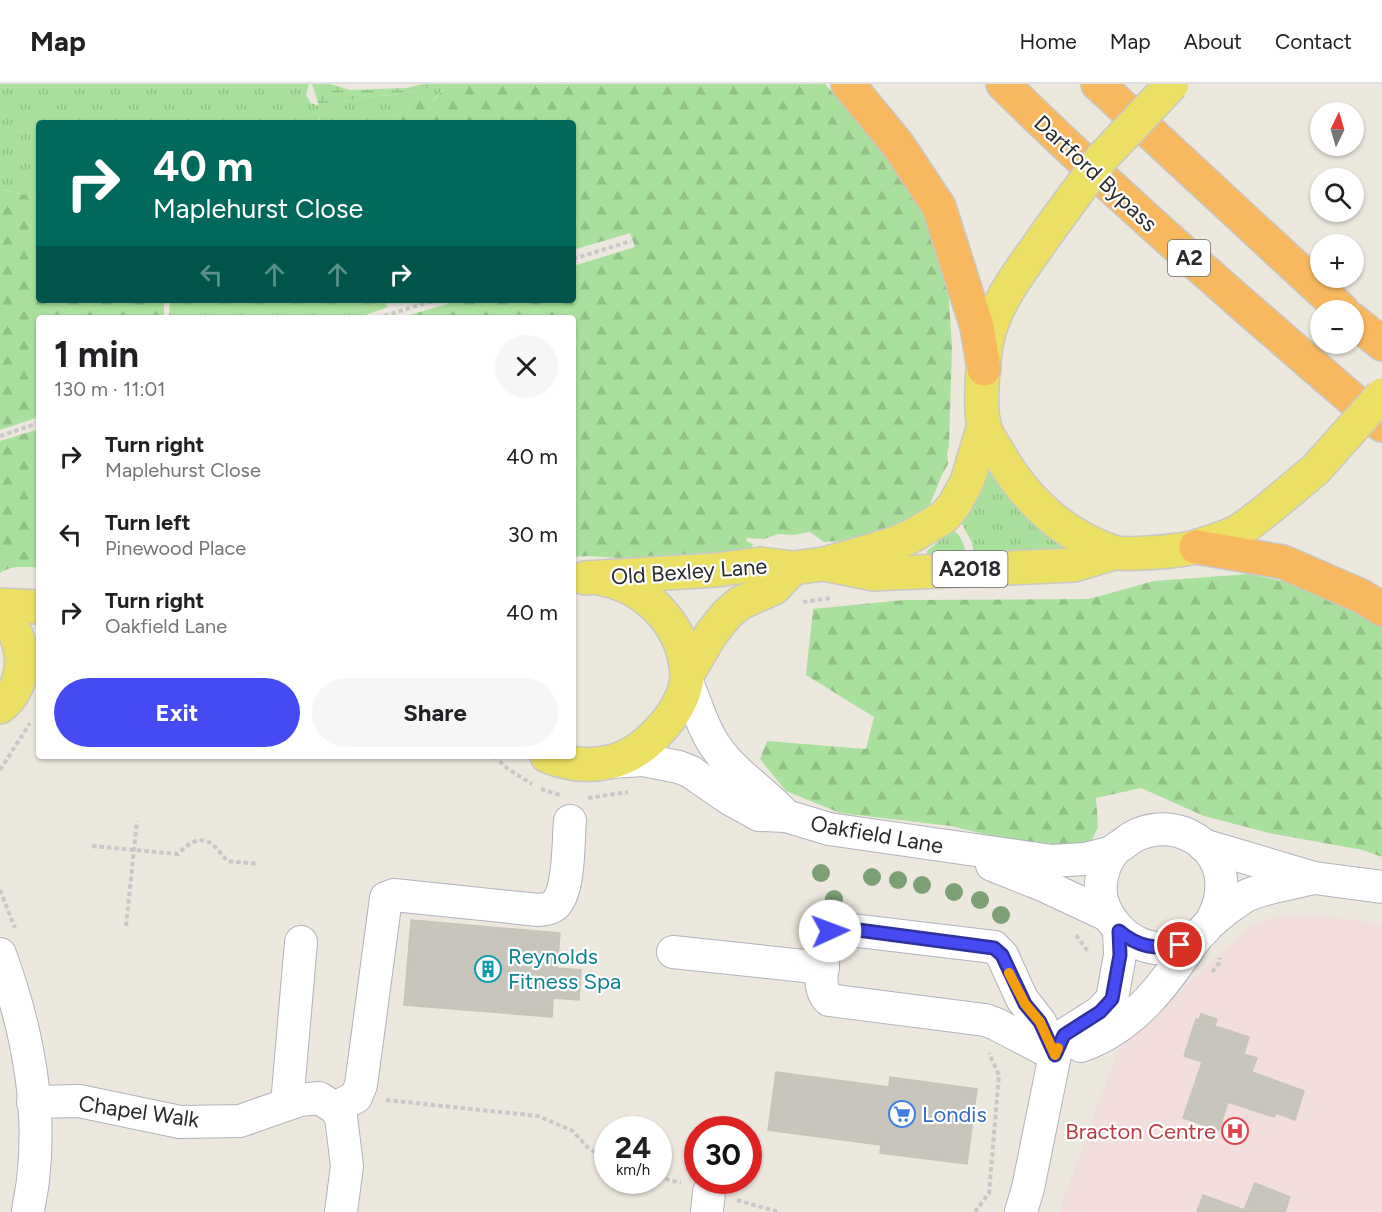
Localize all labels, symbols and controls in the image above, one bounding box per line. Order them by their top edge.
text: Map [30,24,86,58]
text: Home [1020,29,1077,54]
text: Map [1110,29,1151,54]
text: About [1184,29,1242,54]
text: Contact [1275,29,1352,54]
north arrow [1310,102,1364,156]
map controls [1310,102,1364,354]
street label: Dartford Bypass [1029,109,1163,237]
text: 40 m [153,141,253,192]
icon: right [54,144,132,222]
button: search [1310,168,1364,222]
text: Maplehurst Close [153,192,363,225]
button: + [1310,234,1364,288]
road number: A2 [1168,240,1210,276]
icon: left [195,258,228,291]
icon: ahead [258,258,291,291]
icon: ahead [321,258,354,291]
icon: right [384,258,417,291]
button: − [1310,300,1364,354]
text: 1 min [54,333,139,376]
button: close [495,335,558,398]
text: 130 m · 11:01 [54,377,166,401]
text: Turn right [105,431,204,458]
icon: right [54,440,87,473]
text: 40 m [506,443,558,470]
text: Maplehurst Close [105,458,261,482]
text: Turn left [105,509,191,536]
icon: left [54,518,87,551]
text: 30 m [508,521,558,548]
text: Pinewood Place [105,536,246,560]
road number: A2018 [932,551,1008,587]
street label: Old Bexley Lane [610,553,768,590]
text: Turn right [105,587,204,614]
icon: right [54,596,87,629]
text: 40 m [506,599,558,626]
text: Oakfield Lane [105,614,227,638]
button: Exit [54,678,300,747]
button: Share [312,678,558,747]
street label: Oakfield Lane [808,810,945,859]
position arrow [798,899,862,963]
pin [1154,919,1205,970]
icon: arrive [1163,928,1196,961]
place label: Reynolds Fitness Spa [508,943,621,995]
building icon: Reynolds Fitness Spa [473,954,503,984]
street label: Chapel Walk [77,1090,201,1133]
supermarket icon: Londis [887,1099,917,1129]
place label: Londis [922,1101,987,1128]
speed limit sign: 30 [684,1116,762,1194]
hospital icon: Bracton Centre [1220,1116,1250,1146]
place label: Bracton Centre [1065,1118,1216,1145]
text: 24 [615,1129,651,1166]
text: km/h [616,1161,650,1179]

